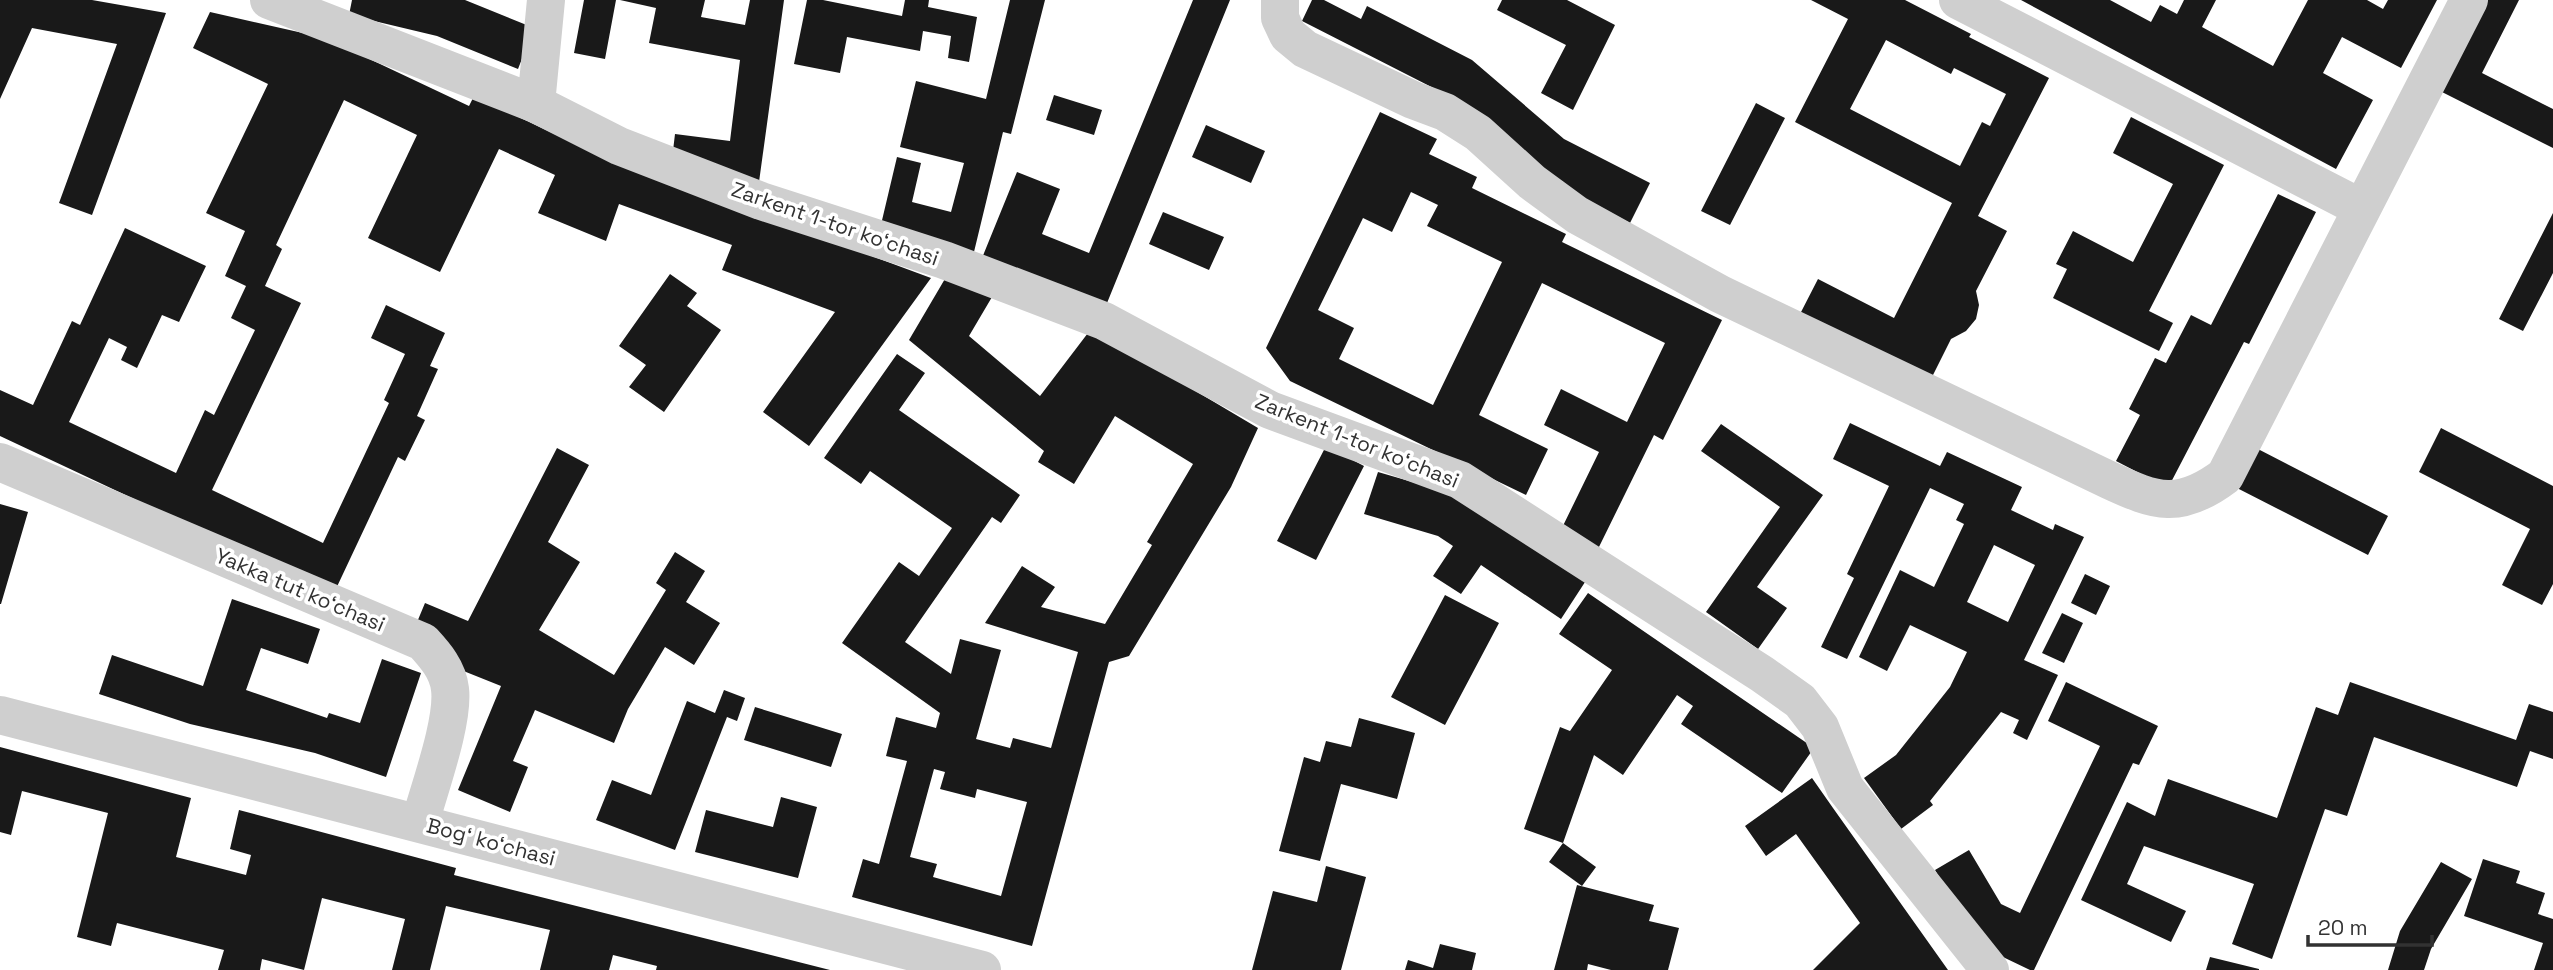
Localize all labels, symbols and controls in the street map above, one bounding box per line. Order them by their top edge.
street label: Zarkent 1-tor koʻchasi [728,175,942,272]
street label: Zarkent 1-tor koʻchasi [1251,387,1463,494]
street label: Yakka tut koʻchasi [211,542,389,637]
street label: Bogʻ koʻchasi [424,811,559,872]
scale bar [2308,904,2432,948]
text: 20 m [2318,914,2368,941]

